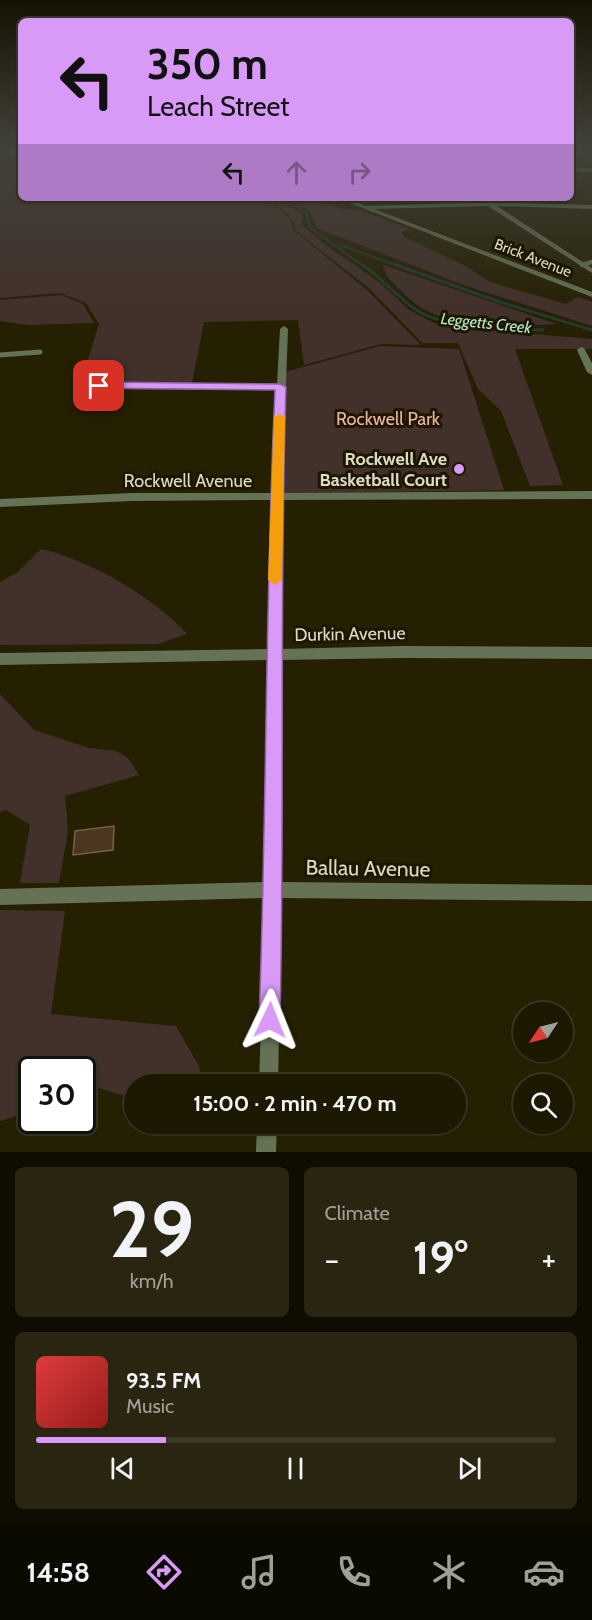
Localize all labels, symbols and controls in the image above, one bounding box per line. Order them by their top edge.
text: 350 m [147,38,268,90]
icon: left [48,42,126,120]
text: Leach Street [147,90,289,123]
icon: left [217,156,250,189]
icon: ahead [280,156,313,189]
icon: right [343,156,376,189]
street label: Brick Avenue [492,235,574,281]
water label: Leggetts Creek [440,309,533,337]
pin [73,360,124,411]
icon: arrive [82,369,115,402]
park label: Rockwell Park [336,408,441,430]
place label: Rockwell Ave Basketball Court [319,448,447,491]
marker: Rockwell Ave Basketball Court [452,462,466,476]
street label: Rockwell Avenue [124,470,252,492]
street label: Durkin Avenue [294,622,406,646]
street label: Ballau Avenue [305,854,431,882]
position arrow [238,988,302,1052]
north arrow [513,1002,573,1062]
map controls [513,1002,573,1134]
speed limit sign: 30 [18,1056,96,1134]
button: search [513,1074,573,1134]
text: 15:00 · 2 min · 470 m [193,1090,397,1117]
text: 29 [109,1182,194,1277]
text: Climate [325,1201,390,1225]
text: 19° [413,1231,468,1285]
text: − [325,1239,339,1279]
text: + [541,1239,556,1279]
text: km/h [130,1269,174,1293]
text: 93.5 FM [126,1367,201,1394]
text: Music [126,1394,174,1418]
icon: previous [106,1452,139,1485]
icon: pause [279,1452,312,1485]
icon: next [453,1452,486,1485]
icon: directions [143,1551,185,1593]
icon: music [238,1551,280,1593]
icon: phone [333,1551,375,1593]
icon: climate [428,1551,470,1593]
icon: car [523,1551,565,1593]
text: 14:58 [27,1556,90,1589]

